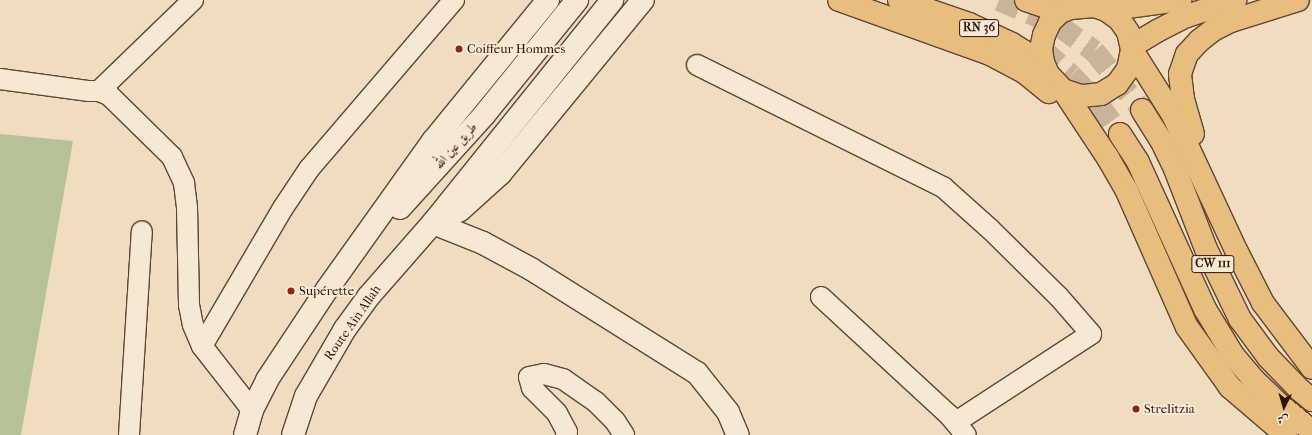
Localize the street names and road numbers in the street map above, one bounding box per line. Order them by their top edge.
road number: RN 36 [959,18,999,38]
street label: طريق عين الله [431,120,481,172]
road number: CW 111 [1191,254,1235,274]
street label: Route Aîn Allah [321,282,385,364]

